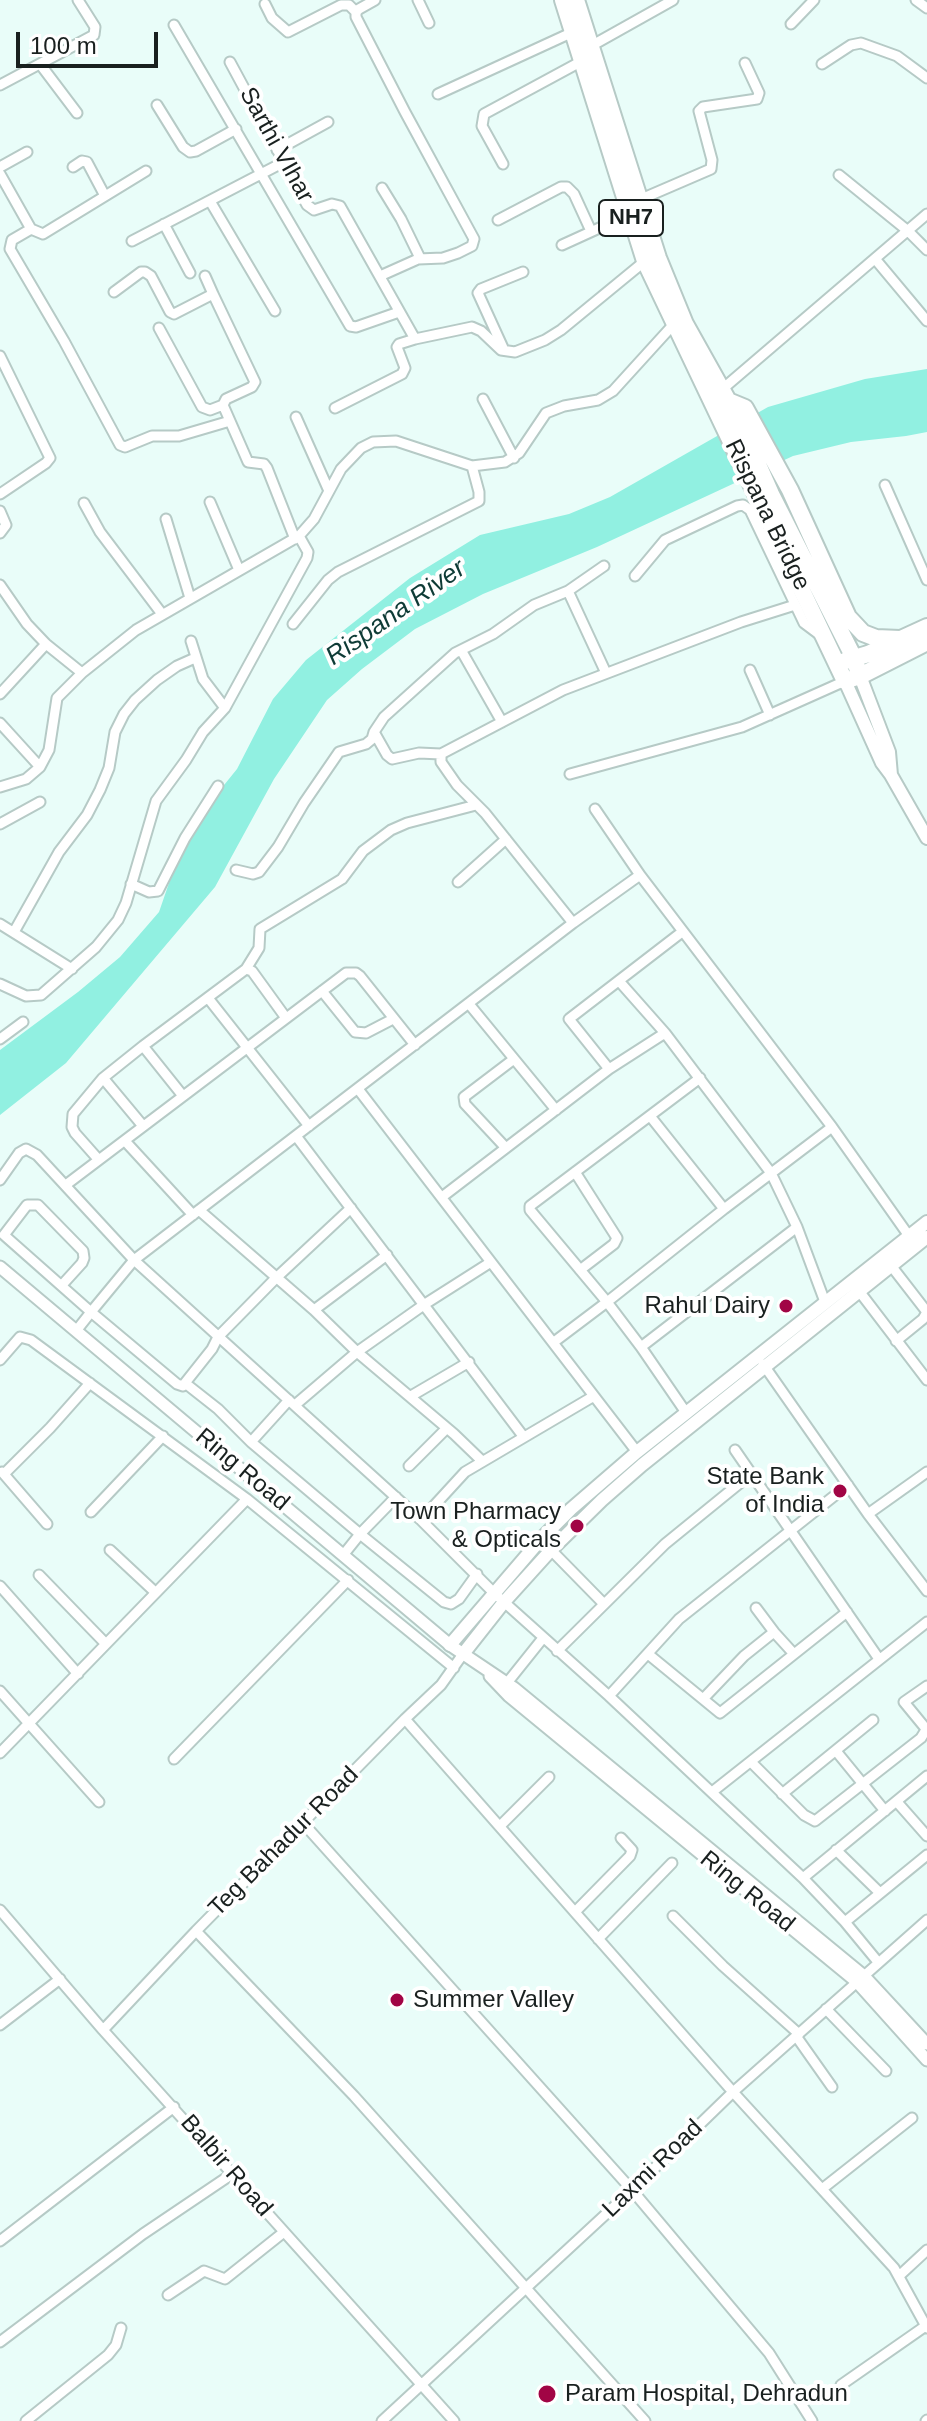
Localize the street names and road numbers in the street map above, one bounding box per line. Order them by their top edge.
street label: Sarthi VIhar [233,83,319,207]
road number: NH7 [599,200,663,236]
street label: Rispana Bridge [718,435,816,595]
street label: Ring Road [189,1423,295,1517]
street label: Teg Bahadur Road [203,1761,365,1923]
street label: Ring Road [694,1845,800,1939]
street label: Balbir Road [174,2109,278,2223]
street label: Laxmi Road [597,2114,709,2224]

